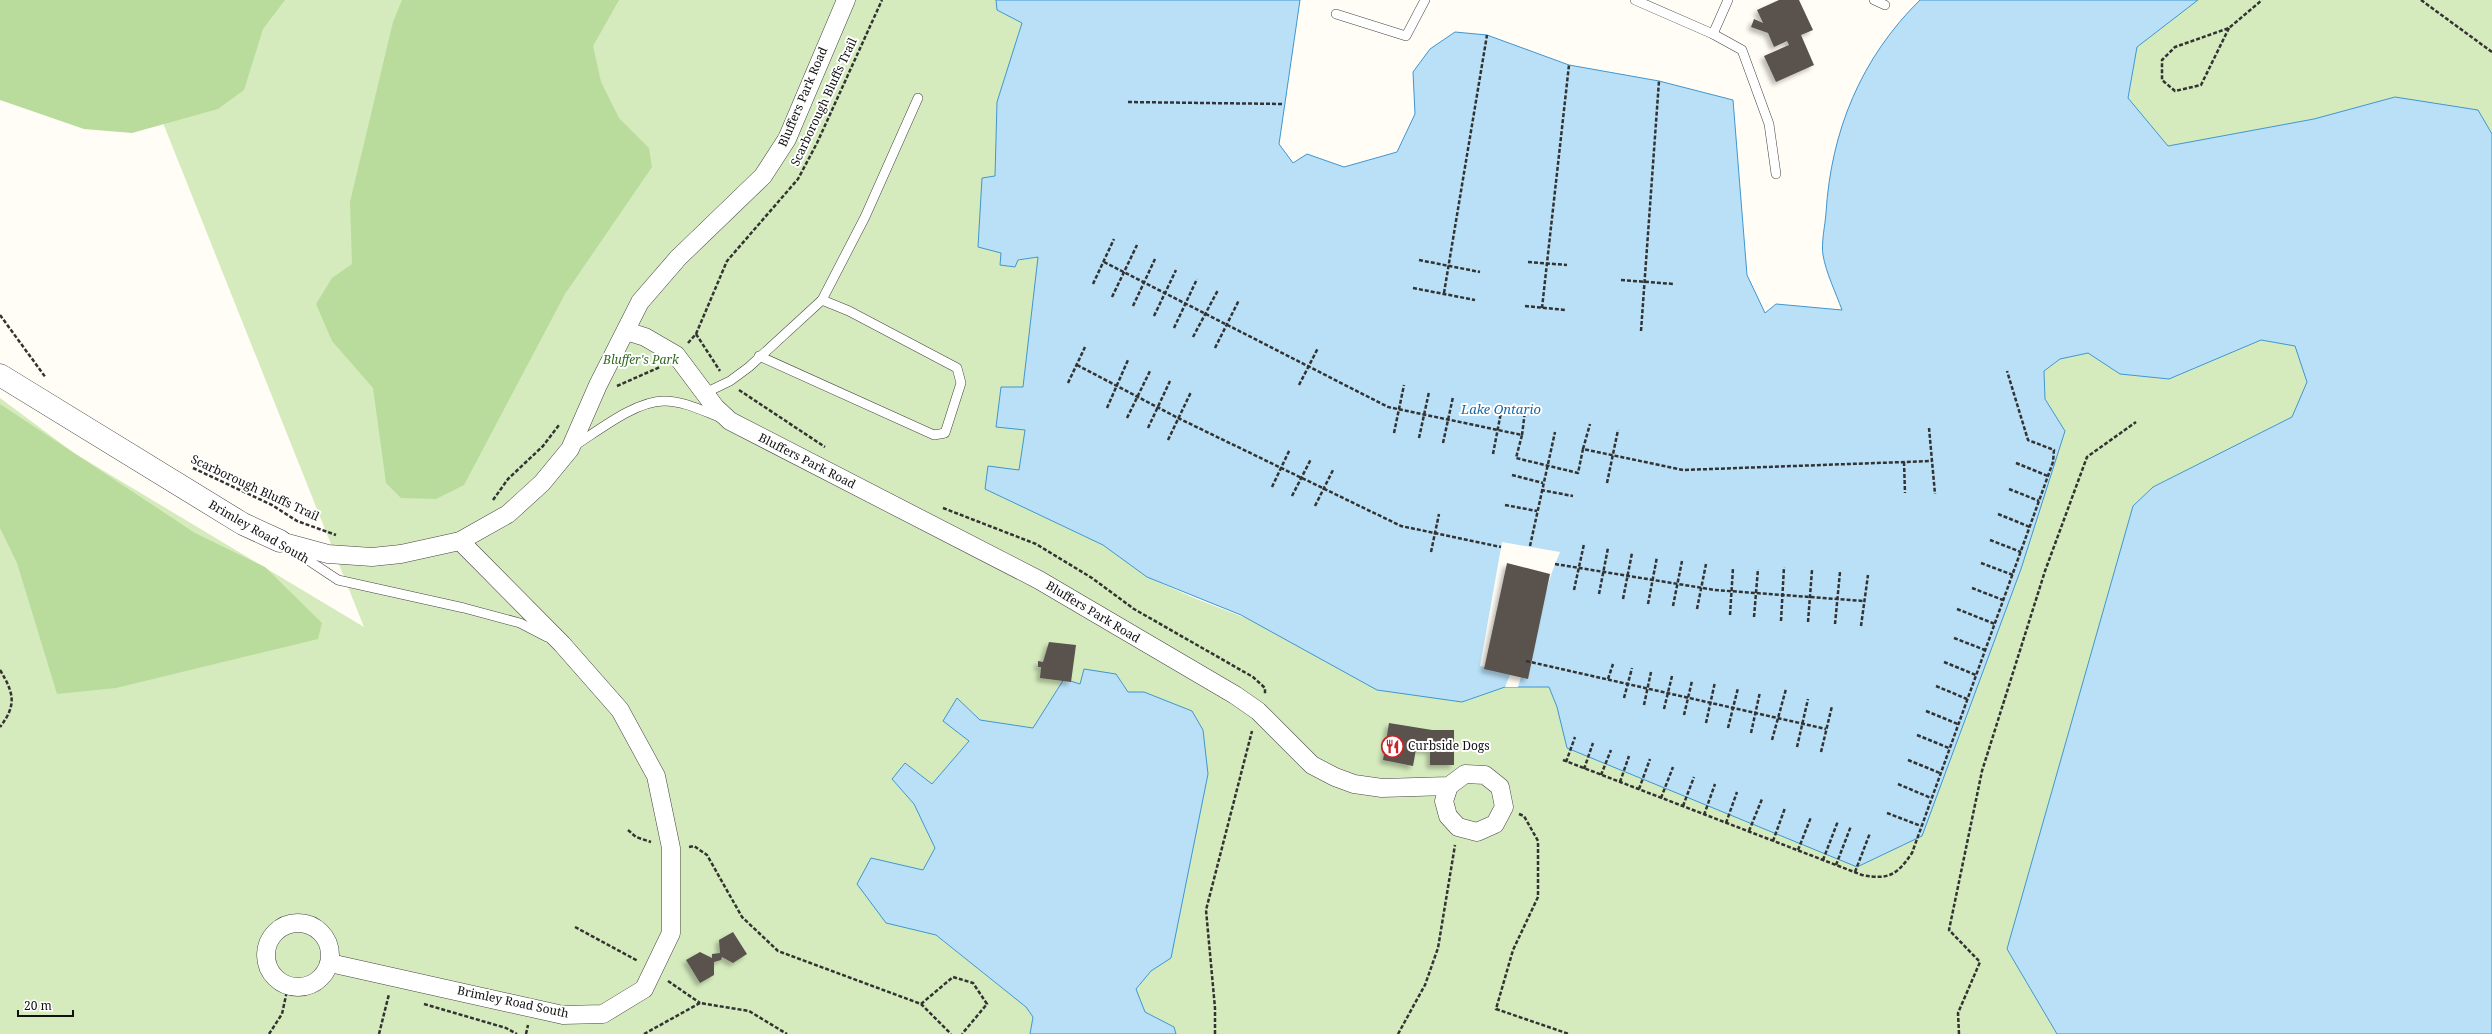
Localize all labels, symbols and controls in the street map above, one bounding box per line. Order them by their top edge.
street label: Scarborough Bluffs Trail [786,35,861,169]
street label: Bluffers Park Road [774,44,832,149]
park label: Bluffer's Park [602,351,680,368]
water label: Lake Ontario [1460,400,1541,418]
street label: Bluffers Park Road [756,429,859,493]
street label: Scarborough Bluffs Trail [188,450,322,525]
street label: Brimley Road South [206,496,313,568]
street label: Bluffers Park Road [1043,577,1144,647]
restaurant icon: Curbside Dogs [1379,733,1405,759]
place label: Curbside Dogs [1408,737,1490,754]
street label: Brimley Road South [456,981,571,1022]
scale bar [18,992,73,1018]
text: 20 m [24,997,52,1014]

